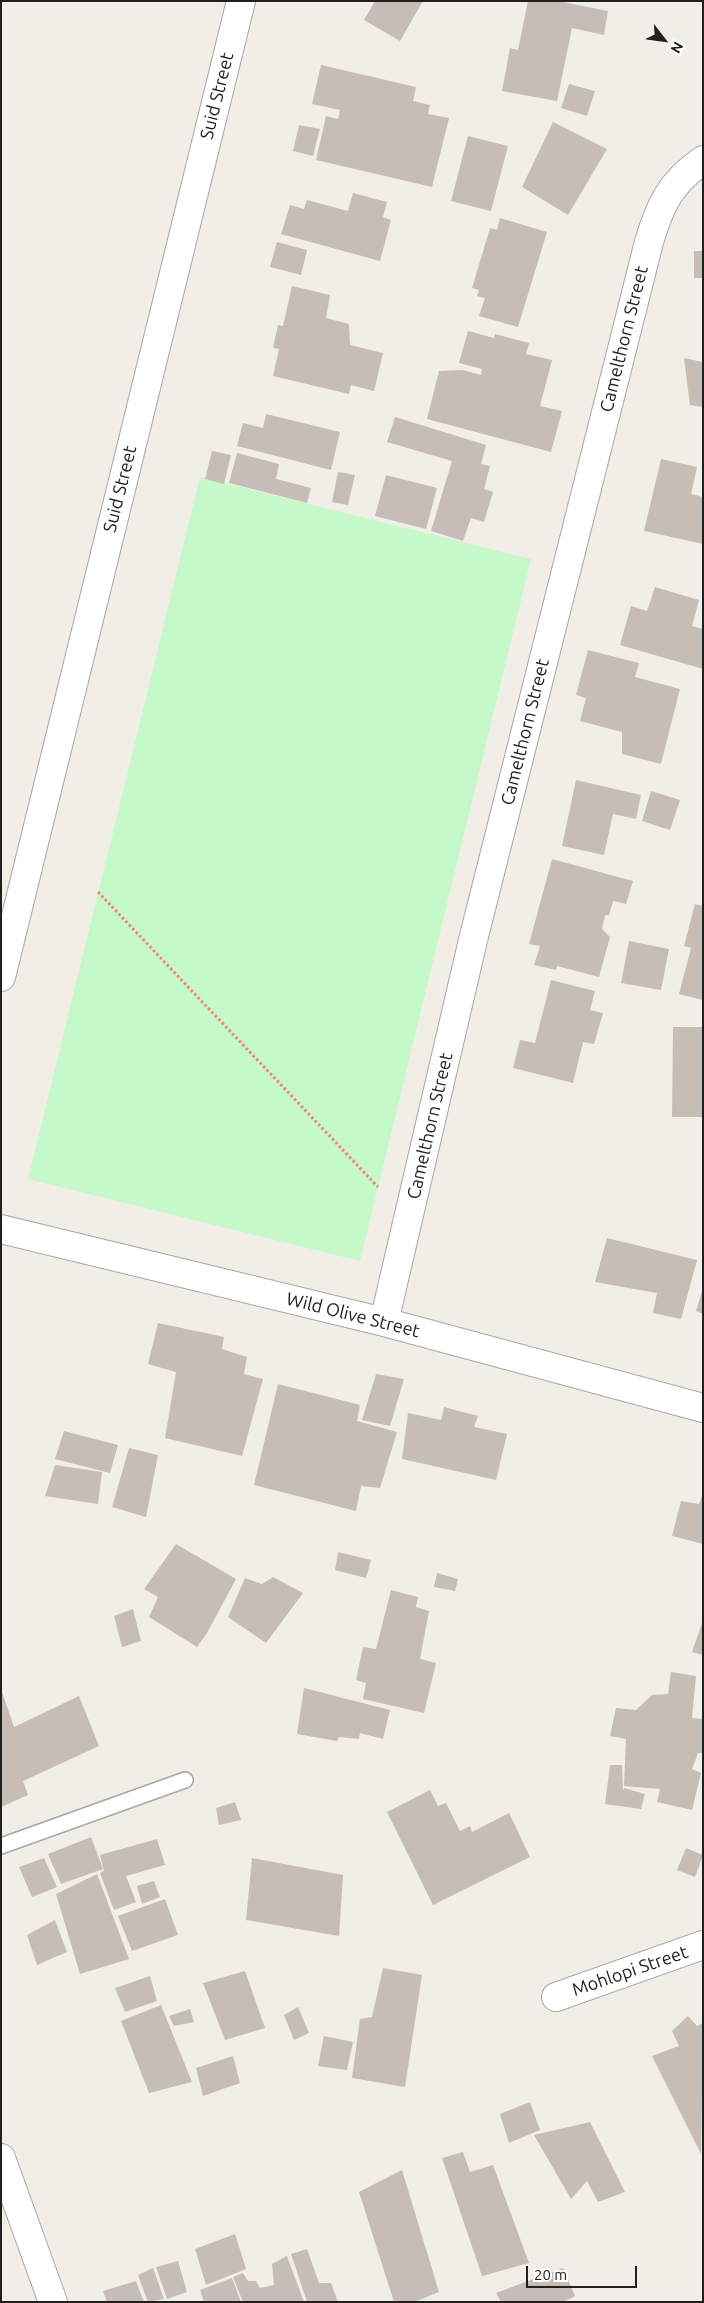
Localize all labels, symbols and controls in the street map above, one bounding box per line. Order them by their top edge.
north arrow [639,15,689,65]
text: N [667,39,687,56]
street label: Suid Street [196,50,238,142]
street label: Camelthorn Street [595,264,653,414]
street label: Suid Street [99,443,141,535]
street label: Camelthorn Street [496,657,554,807]
street label: Camelthorn Street [403,1051,457,1201]
street label: Wild Olive Street [284,1288,422,1342]
street label: Mohlopi Street [569,1941,691,2001]
scale bar [529,2256,640,2288]
text: 20 m [534,2266,567,2283]

